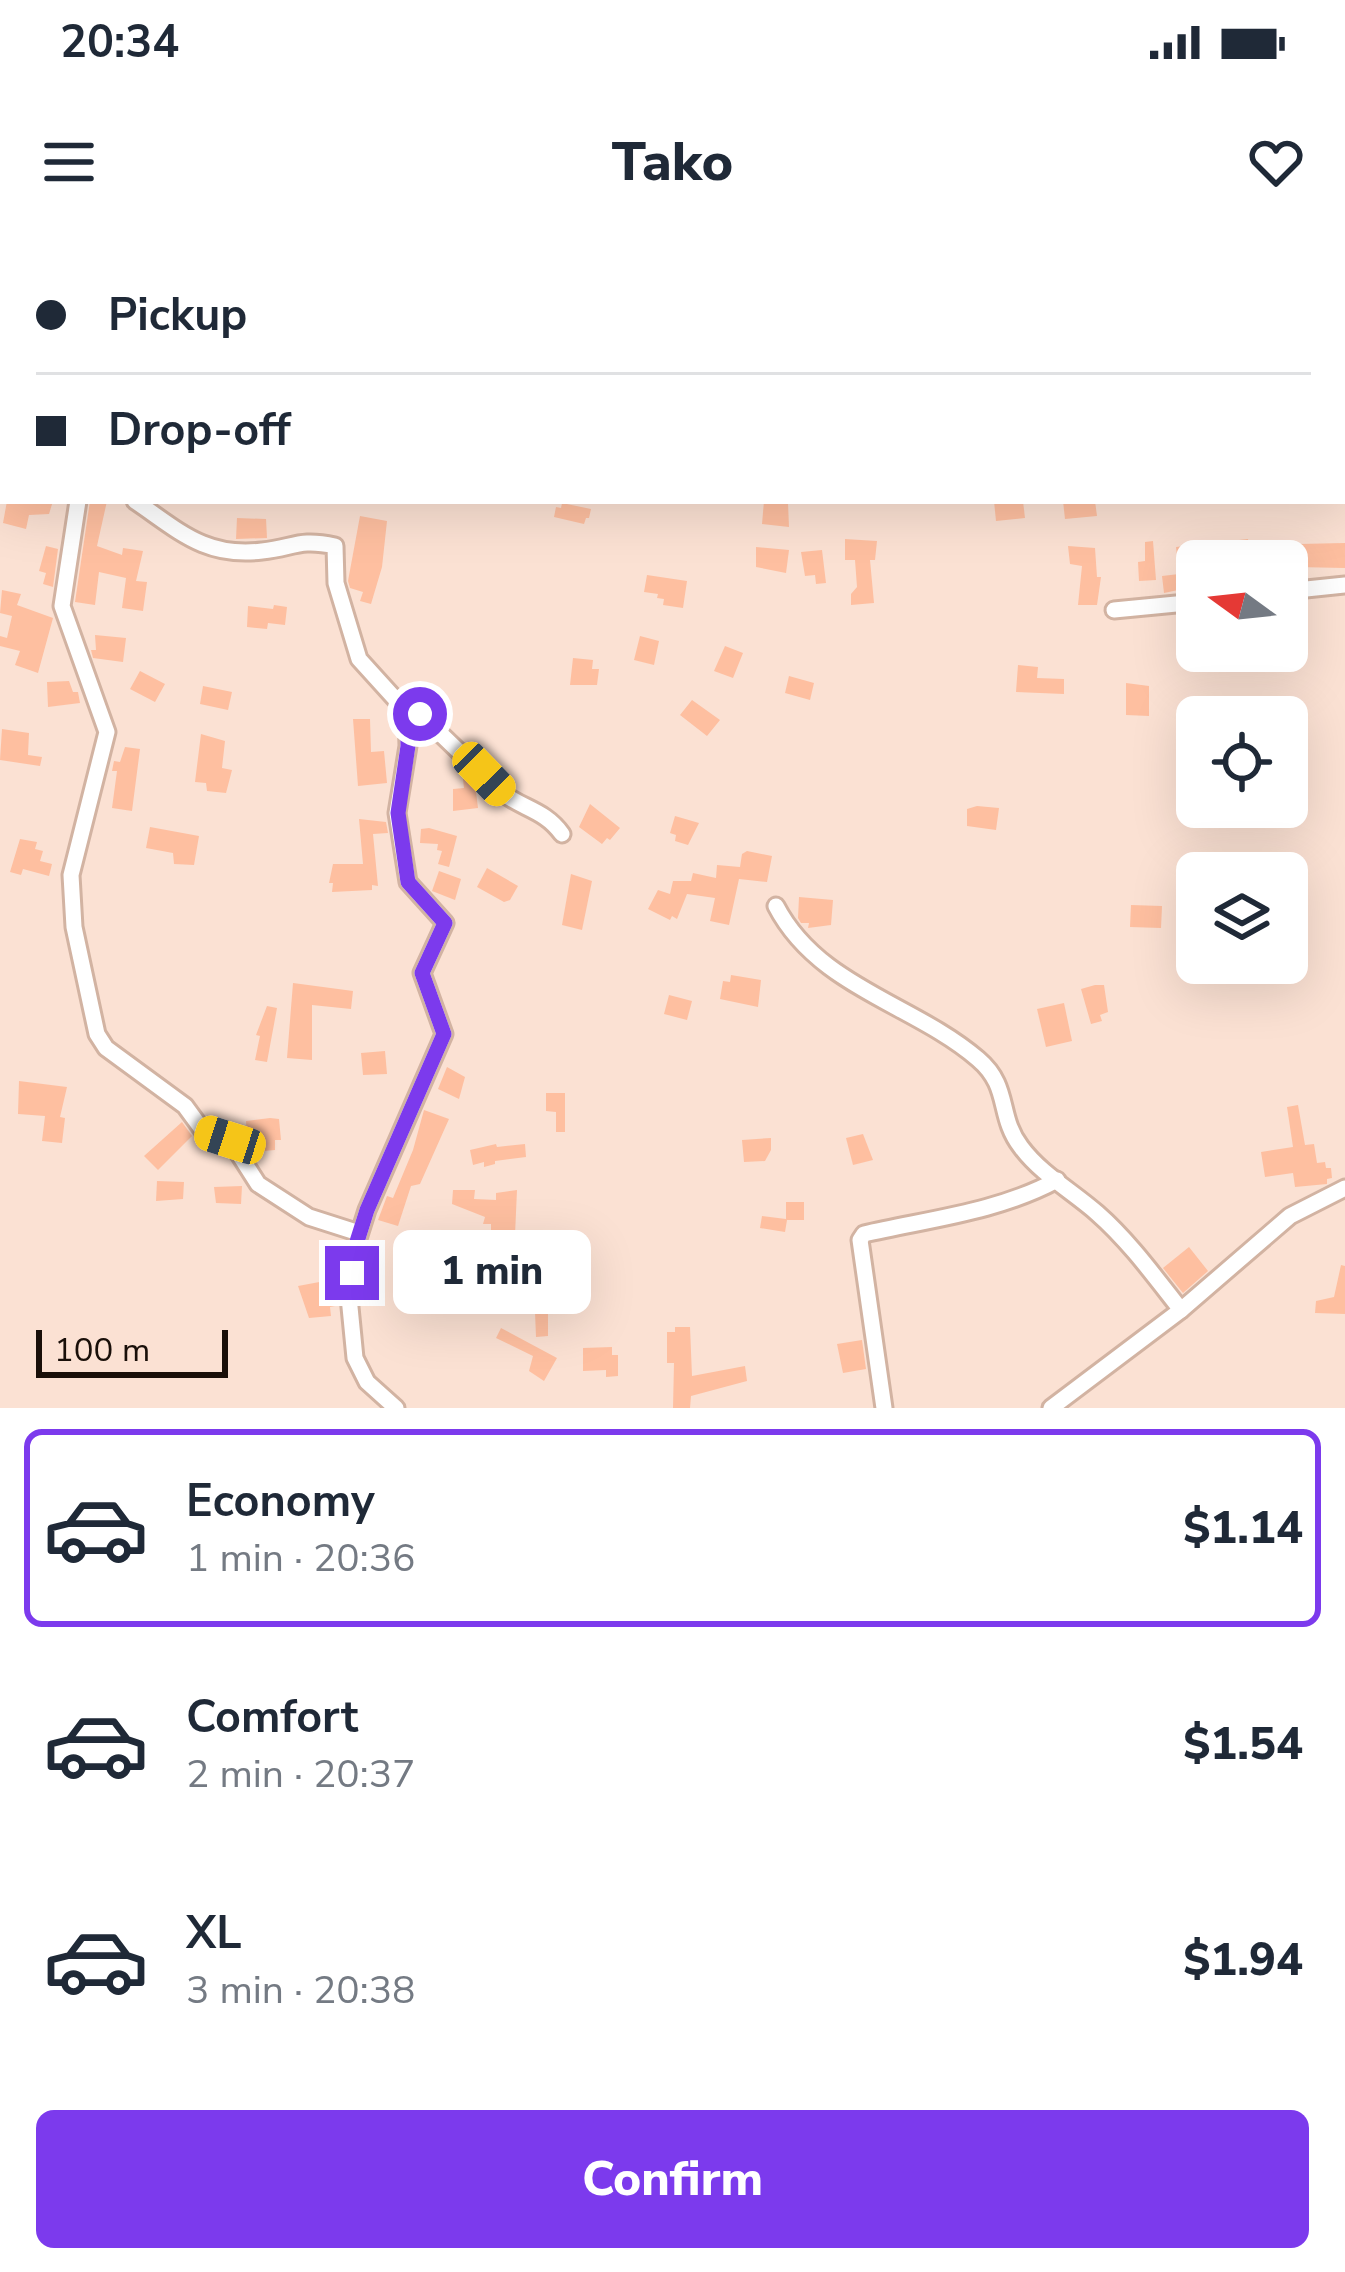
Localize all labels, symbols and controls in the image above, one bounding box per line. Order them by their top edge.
text: 20:34 [60,12,179,73]
text: Tako [612,125,733,199]
icon: menu [36,129,102,195]
icon: heart [1243,129,1309,195]
text: Pickup [108,285,247,346]
text: Drop-off [108,400,291,461]
north arrow [1176,540,1308,672]
map controls [1176,540,1308,984]
route start [393,687,447,741]
button: locate [1176,696,1308,828]
car [446,736,522,812]
button: layers [1176,852,1308,984]
car [190,1112,270,1168]
callout: 1 min [394,1231,592,1315]
text: 1 min [441,1245,543,1298]
route end [325,1246,379,1300]
scale bar [36,1324,228,1377]
text: 100 m [54,1328,150,1373]
text: Economy [186,1471,375,1532]
icon: car [42,1474,150,1582]
text: $1.14 [1183,1498,1303,1559]
text: 1 min · 20:36 [186,1532,415,1585]
text: Comfort [186,1687,358,1748]
icon: car [42,1690,150,1798]
text: $1.54 [1183,1714,1303,1775]
text: 2 min · 20:37 [186,1748,415,1801]
text: XL [186,1903,242,1964]
icon: car [42,1906,150,2014]
text: $1.94 [1183,1930,1303,1991]
text: 3 min · 20:38 [186,1964,415,2017]
button: Confirm [36,2110,1309,2248]

